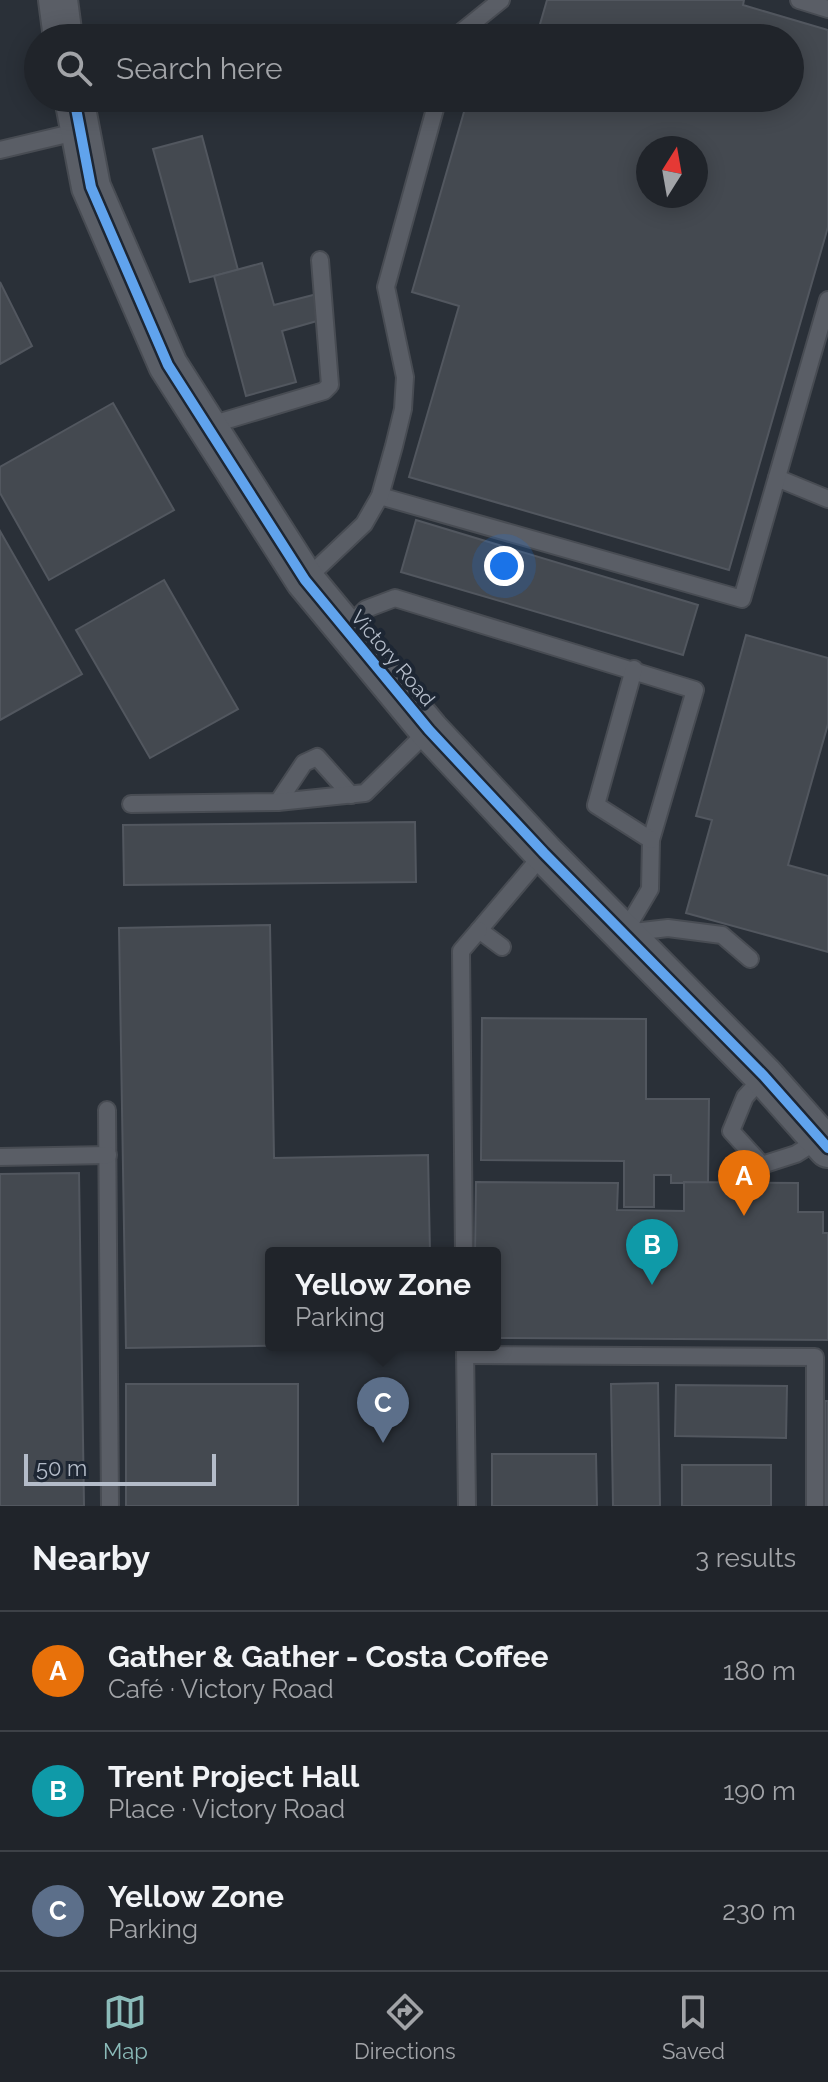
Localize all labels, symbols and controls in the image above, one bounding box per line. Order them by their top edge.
search box [24,24,804,112]
icon: search [52,46,96,90]
text: Search here [116,51,283,86]
north arrow [636,136,708,208]
your location [484,546,524,586]
street label: Victory Road [346,605,440,711]
pin: A [718,1150,770,1216]
pin: B [626,1219,678,1285]
popup [265,1247,501,1351]
text: Yellow Zone [295,1267,471,1302]
text: Parking [295,1302,385,1332]
pin: C [357,1377,409,1443]
scale bar [24,1450,216,1486]
text: 50 m [36,1455,87,1481]
text: Nearby [32,1538,150,1578]
text: 3 results [695,1543,796,1573]
text: Gather & Gather - Costa Coffee [108,1639,548,1674]
text: A [49,1656,67,1686]
text: 180 m [723,1656,796,1686]
text: Café · Victory Road [108,1674,334,1704]
text: Trent Project Hall [108,1759,359,1794]
text: B [49,1776,67,1806]
text: 190 m [723,1776,796,1806]
text: Place · Victory Road [108,1794,345,1824]
text: Yellow Zone [108,1879,284,1914]
text: C [49,1896,67,1926]
text: 230 m [722,1896,796,1926]
text: Parking [108,1914,198,1944]
tab: Map [103,1990,148,2064]
tab: Directions [354,1990,456,2064]
tab: Saved [662,1990,725,2064]

